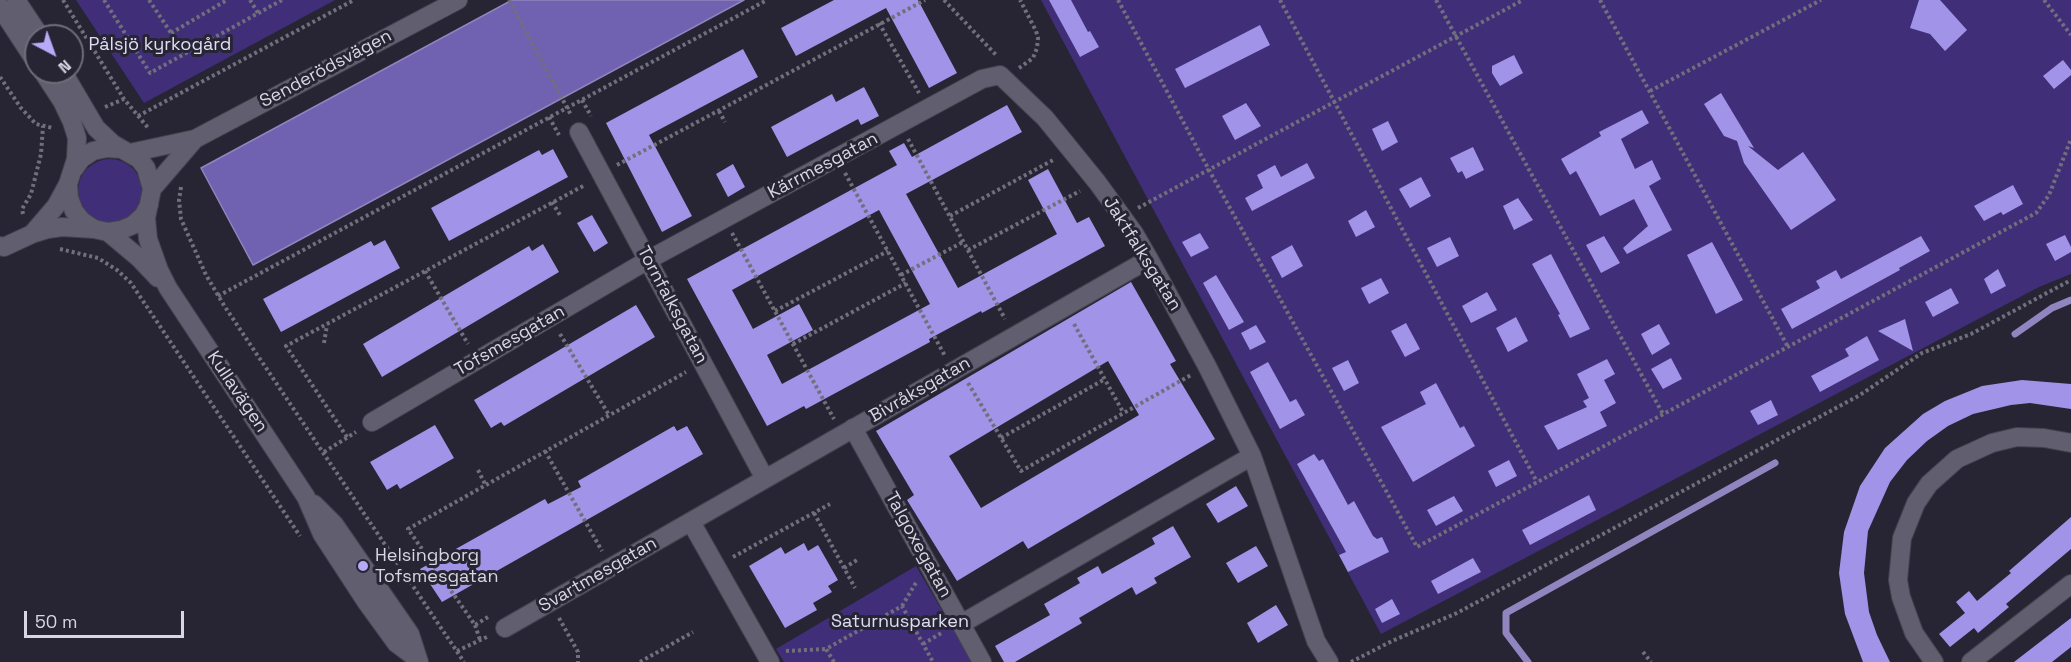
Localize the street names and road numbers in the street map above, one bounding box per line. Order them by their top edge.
street label: Senderödsvägen [256,25,396,113]
street label: Kärrmesgatan [764,128,882,204]
street label: Jaktfalksgatan [1098,193,1186,315]
street label: Tornfalksgatan [632,243,712,367]
street label: Tofsmesgatan [451,301,569,381]
street label: Kullavägen [202,347,272,437]
street label: Bivråksgatan [866,352,974,428]
street label: Talgoxegatan [880,488,956,602]
street label: Svartmesgatan [535,533,661,617]

